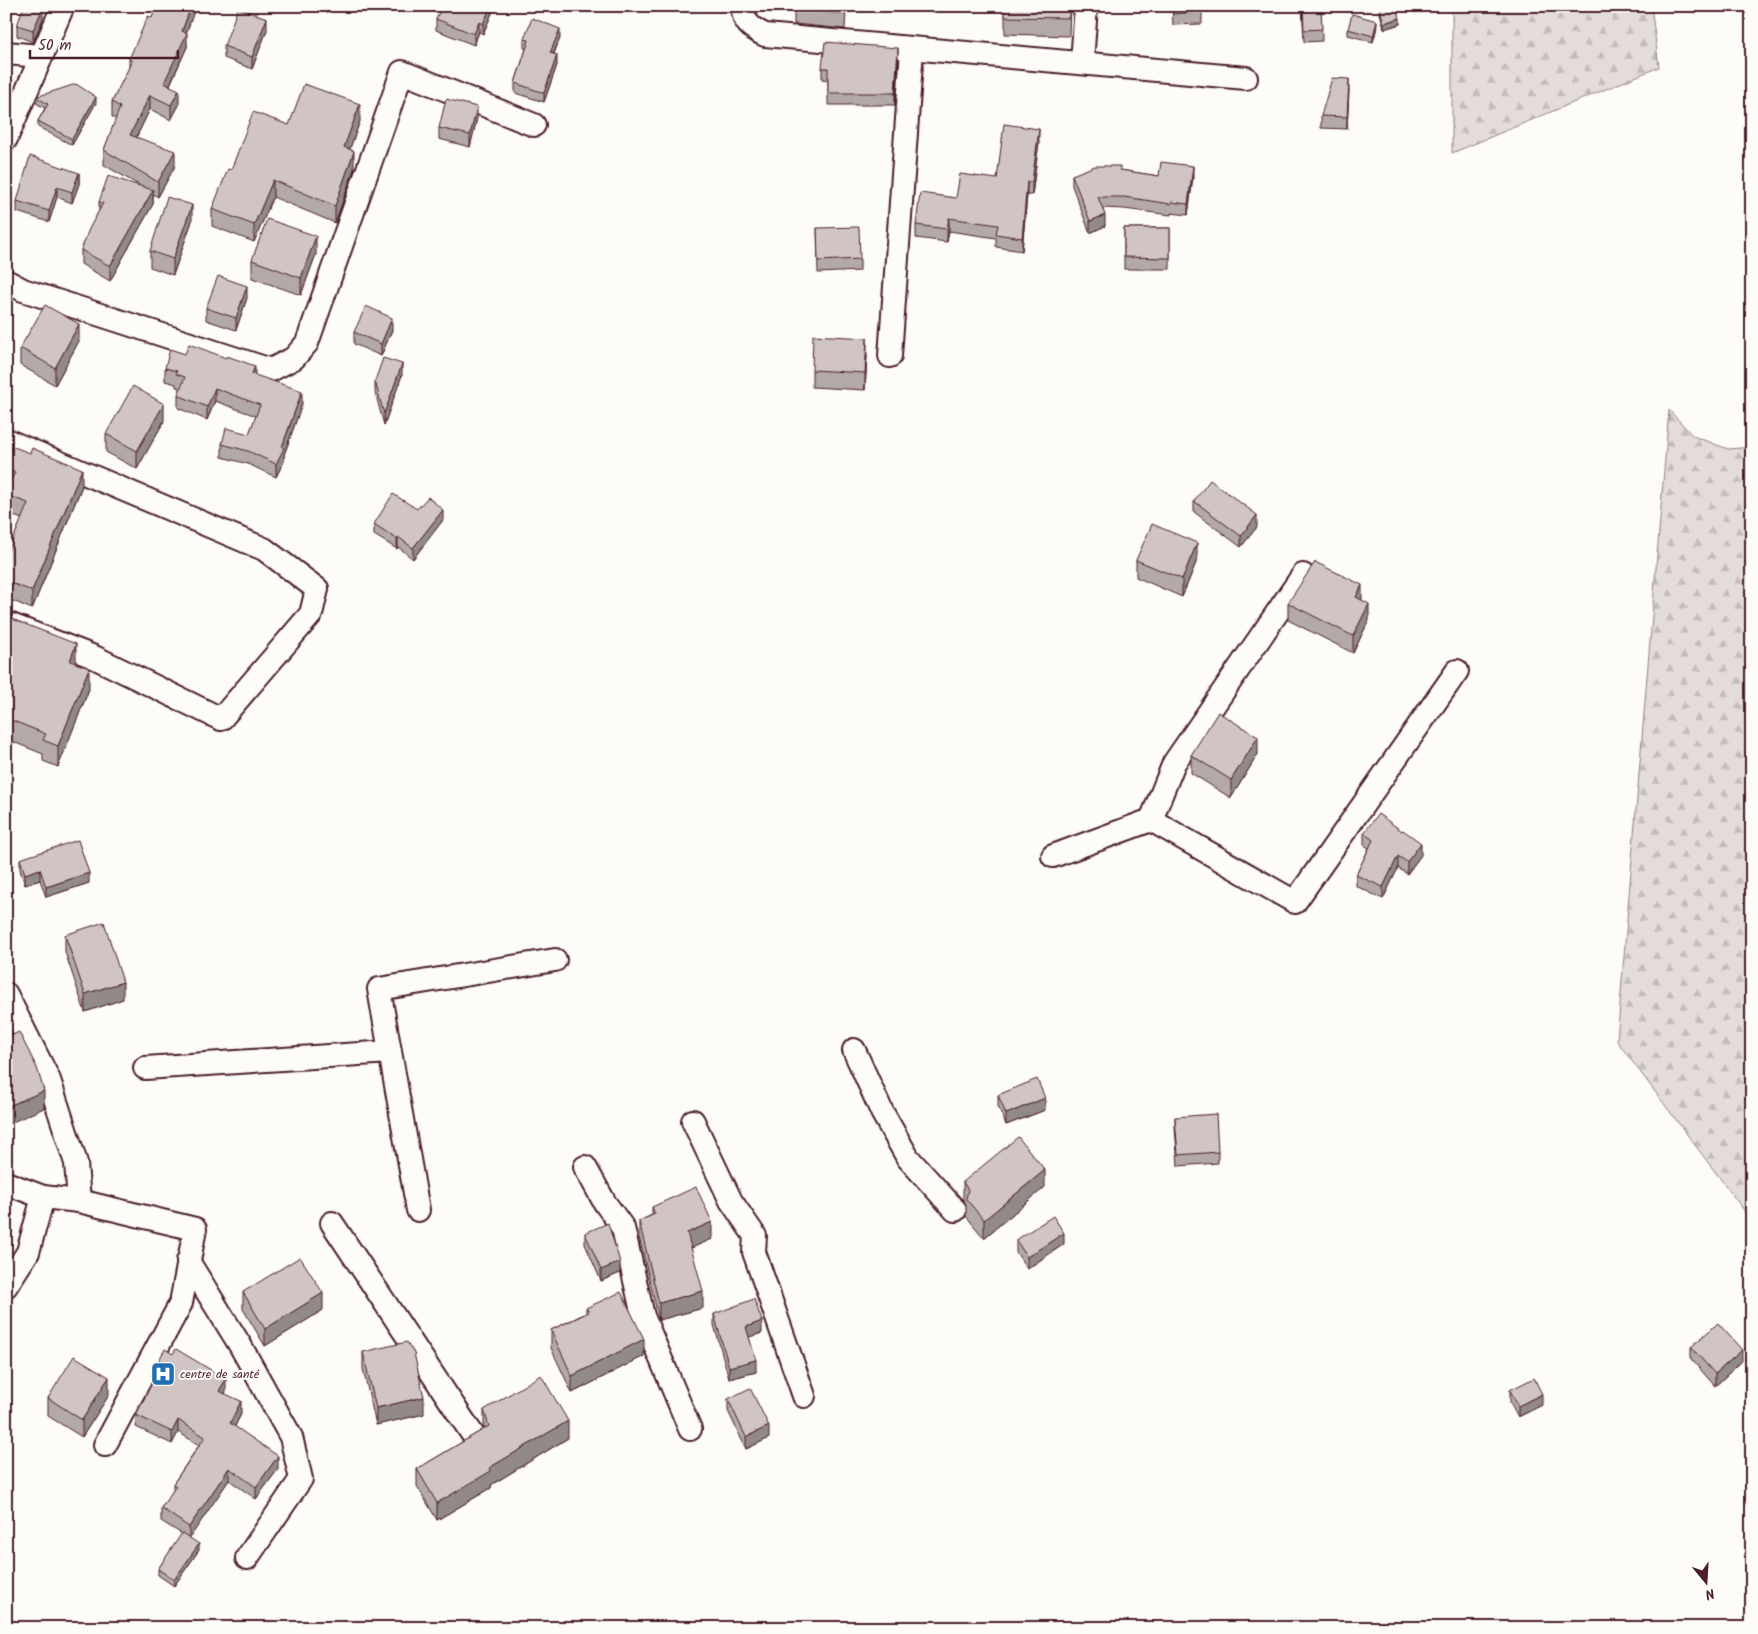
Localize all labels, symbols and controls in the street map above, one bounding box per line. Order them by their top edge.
scale bar [30,28,178,60]
text: 50 m [38,34,72,58]
hospital icon: centre de santé [150,1361,176,1387]
place label: centre de santé [180,1365,260,1384]
north arrow [1680,1556,1730,1606]
text: N [1702,1582,1717,1605]

